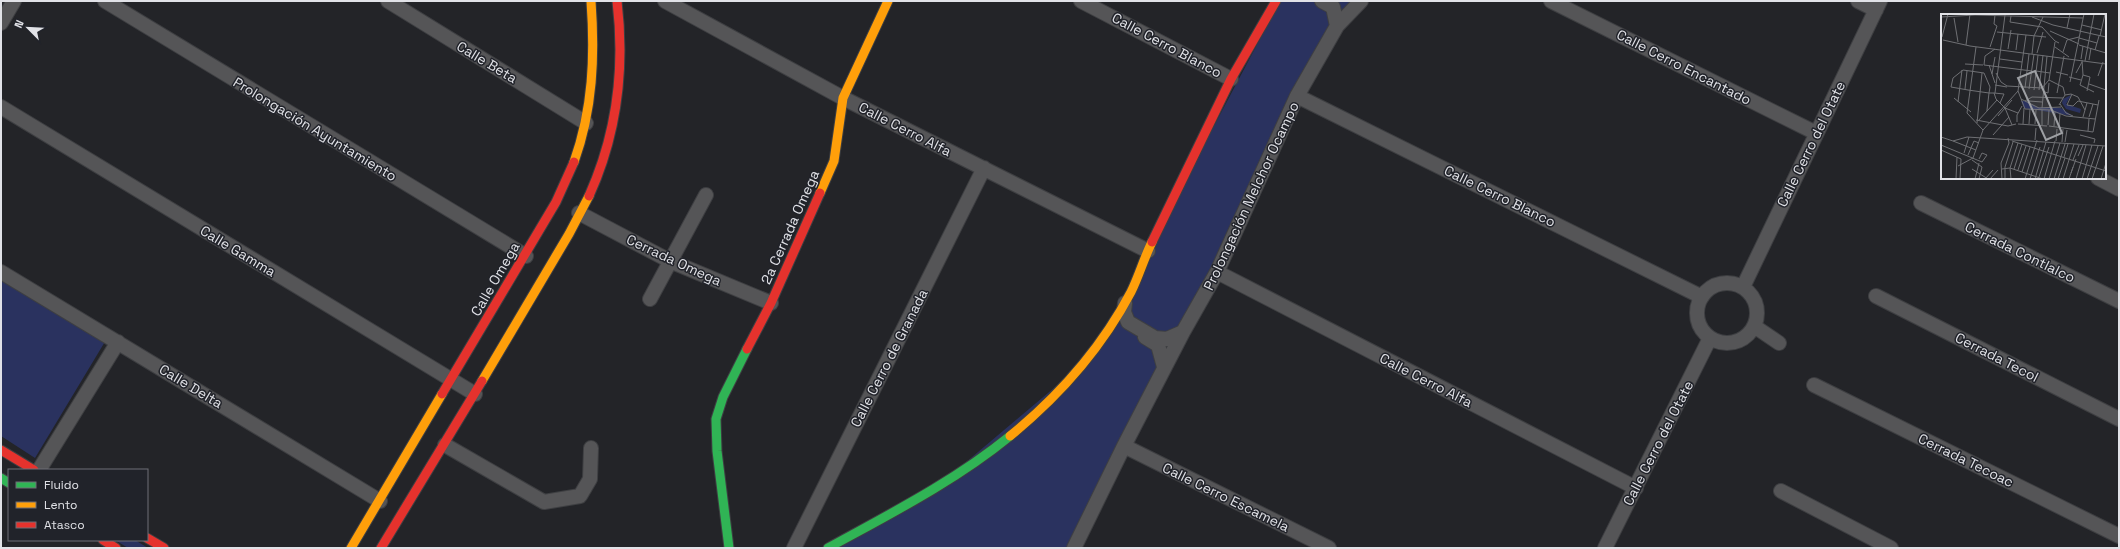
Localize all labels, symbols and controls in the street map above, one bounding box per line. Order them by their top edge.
north arrow [8,8,48,48]
street label: Calle Cerro Blanco [1109,8,1225,82]
inset map [1941,14,2106,179]
text: N [11,18,27,30]
street label: Calle Cerro Encantado [1614,25,1754,109]
street label: Calle Beta [453,37,521,87]
street label: Prolongación Ayuntamiento [230,73,400,185]
street label: Calle Cerro del Otate [1773,78,1849,210]
street label: Calle Cerro Alfa [856,98,954,160]
street label: Prolongación Melchor Ocampo [1199,99,1303,293]
street label: Calle Cerro Blanco [1441,161,1559,231]
street label: 2a Cerrada Omega [757,167,823,287]
street label: Cerrada Contlalco [1962,217,2078,287]
street label: Calle Gamma [197,221,279,281]
street label: Cerrada Omega [624,230,724,290]
street label: Calle Omega [467,239,523,319]
street label: Calle Cerro de Granada [846,286,932,430]
street label: Cerrada Tecol [1952,328,2042,386]
street label: Calle Cerro Alfa [1377,349,1475,411]
street label: Calle Delta [156,360,226,412]
street label: Calle Cerro del Otate [1619,378,1697,508]
street label: Cerrada Tecoac [1915,429,2017,491]
street label: Calle Cerro Escamela [1160,458,1292,536]
legend [8,469,148,541]
text: Fluido [44,477,79,493]
text: Lento [44,497,78,513]
text: Atasco [44,517,85,533]

